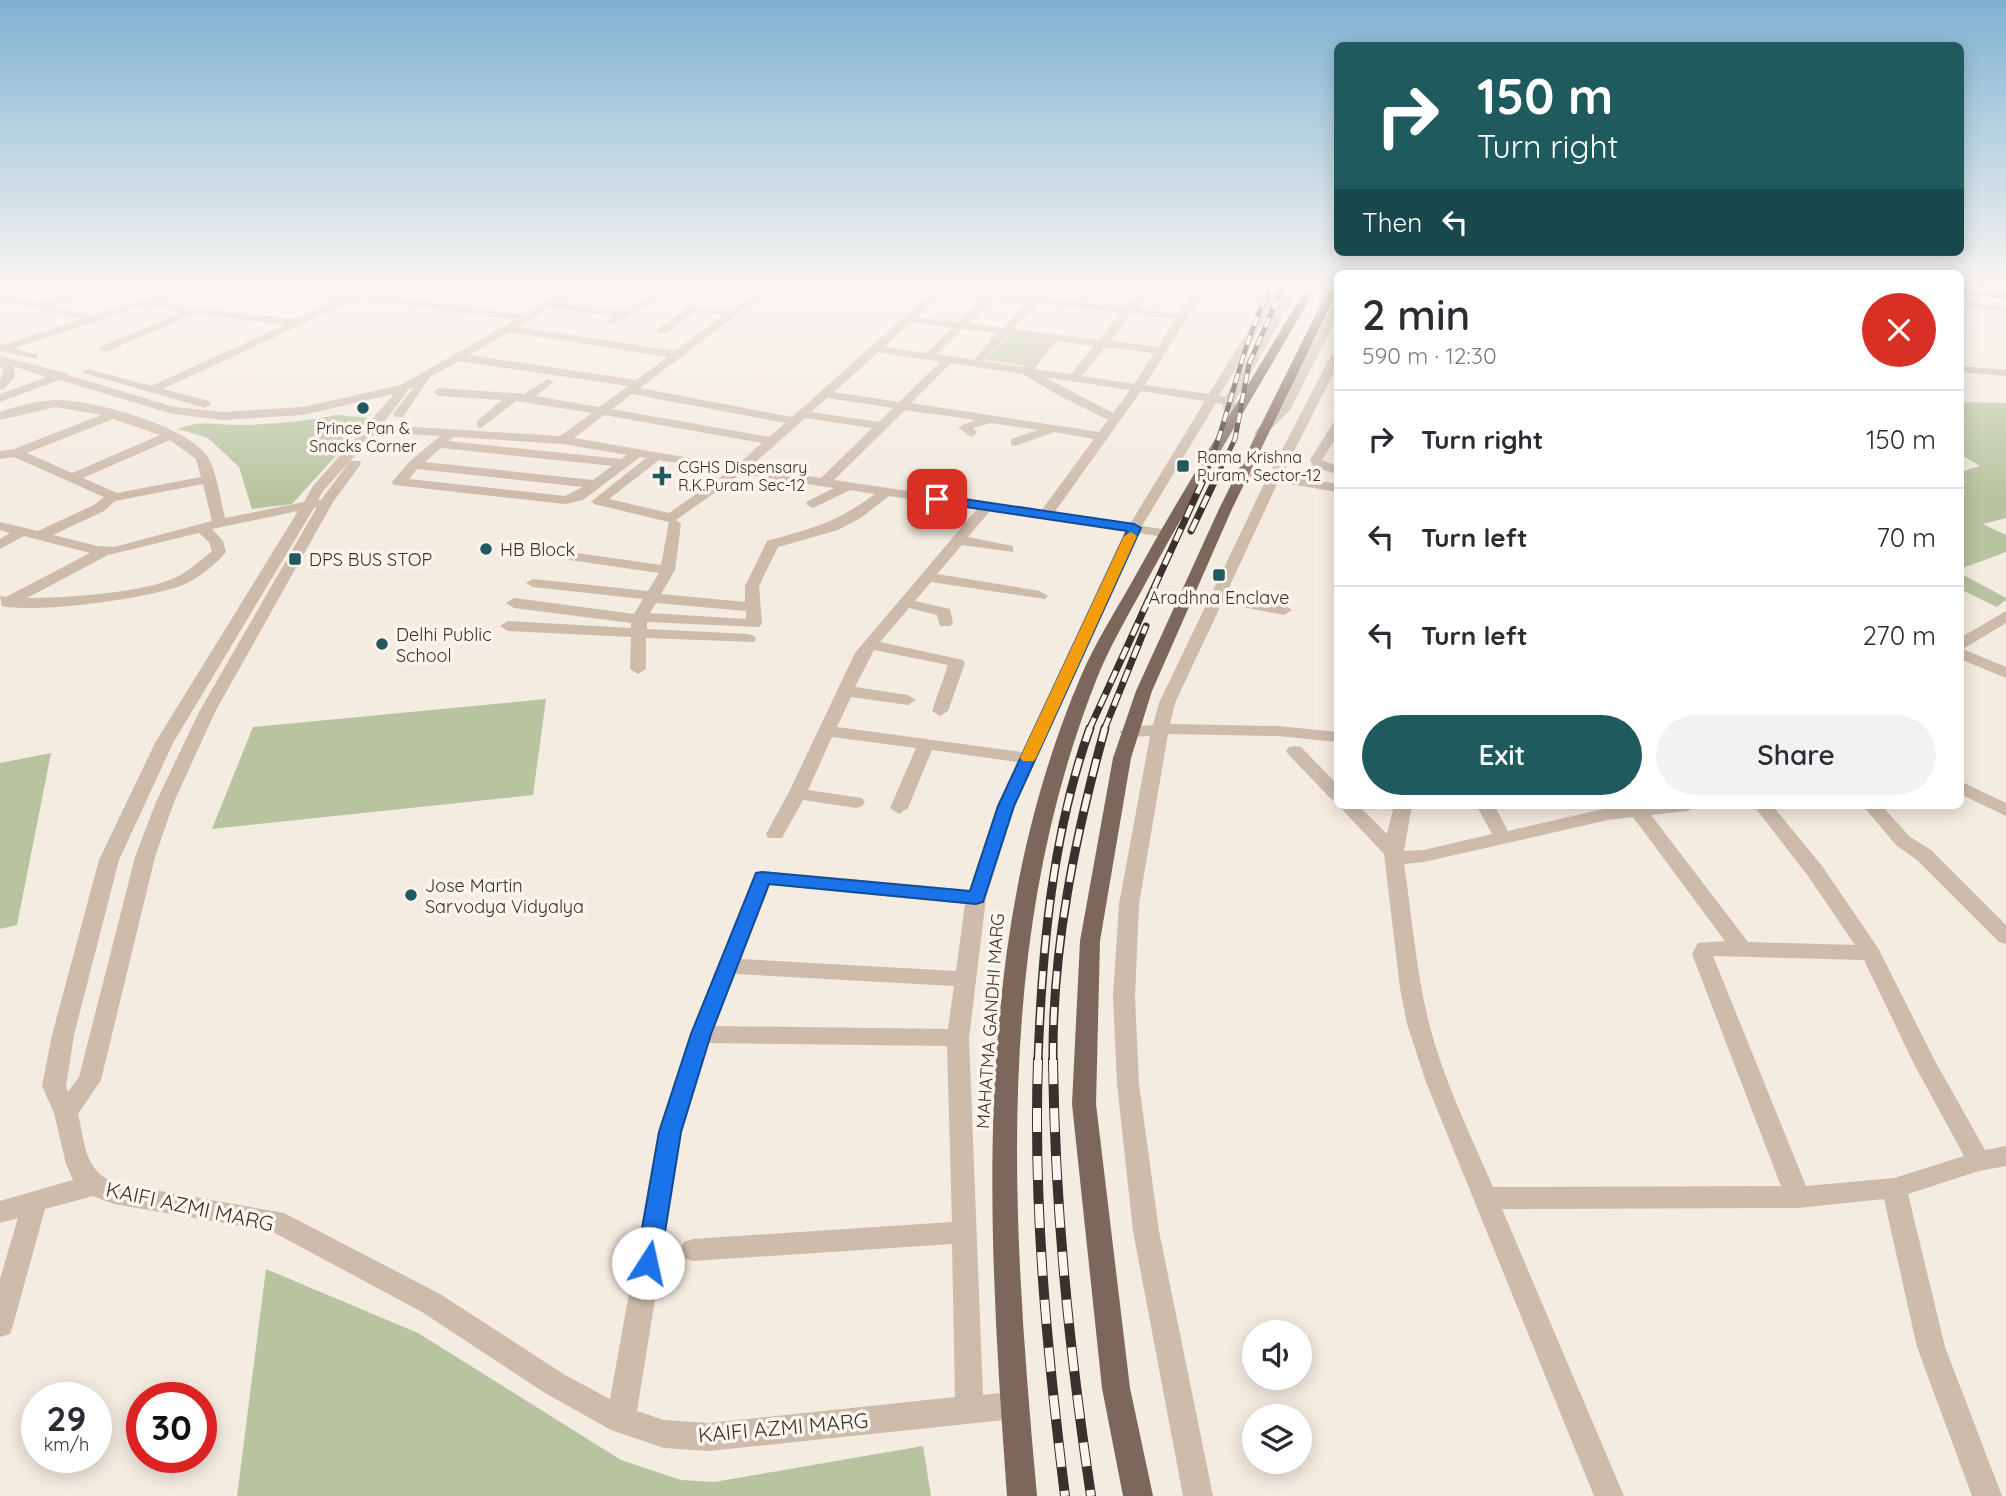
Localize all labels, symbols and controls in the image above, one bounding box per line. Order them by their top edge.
text: 150 m [1477,65,1613,126]
icon: right [1362,70,1453,161]
text: Turn right [1477,126,1618,166]
icon: left [1436,203,1474,241]
text: Then [1362,206,1422,239]
text: 2 min [1362,288,1470,341]
button: close [1862,293,1936,367]
text: 590 m · 12:30 [1362,341,1497,370]
marker: Prince Pan & Snacks Corner [355,400,371,416]
place label: Prince Pan & Snacks Corner [309,418,417,456]
icon: right [1362,420,1400,458]
text: Turn right [1421,423,1543,456]
text: 150 m [1866,423,1936,456]
place label: Rama Krishna Puram, Sector-12 [1197,447,1321,485]
place label: CGHS Dispensary R.K.Puram Sec-12 [678,457,807,495]
marker: Rama Krishna Puram, Sector-12 [1175,458,1191,474]
marker: CGHS Dispensary R.K.Puram Sec-12 [652,466,672,486]
pin [907,469,967,529]
icon: arrive [918,480,956,518]
icon: left [1362,518,1400,556]
text: Turn left [1421,521,1528,554]
text: 70 m [1876,521,1936,554]
place label: HB Block [500,538,575,561]
marker: HB Block [478,541,494,557]
place label: DPS BUS STOP [309,548,432,571]
marker: DPS BUS STOP [287,551,303,567]
marker: Aradhna Enclave [1211,567,1227,583]
place label: Aradhna Enclave [1148,586,1290,609]
icon: left [1362,616,1400,654]
text: Turn left [1421,619,1528,652]
text: 270 m [1862,619,1936,652]
place label: Delhi Public School [396,623,492,667]
marker: Delhi Public School [374,636,390,652]
button: Exit [1362,715,1642,795]
button: Share [1656,715,1936,795]
place label: Jose Martin Sarvodya Vidyalya [425,874,584,918]
marker: Jose Martin Sarvodya Vidyalya [403,887,419,903]
street label: MAHATMA GANDHI MARG [971,912,1009,1130]
street label: KAIFI AZMI MARG [104,1176,276,1236]
position arrow [611,1226,685,1300]
map controls [1242,1320,1312,1474]
button: sound [1242,1320,1312,1390]
speed limit sign: 30 [126,1382,217,1473]
text: 29 [47,1396,86,1440]
button: layers [1242,1404,1312,1474]
street label: KAIFI AZMI MARG [697,1407,869,1447]
text: km/h [44,1433,89,1456]

